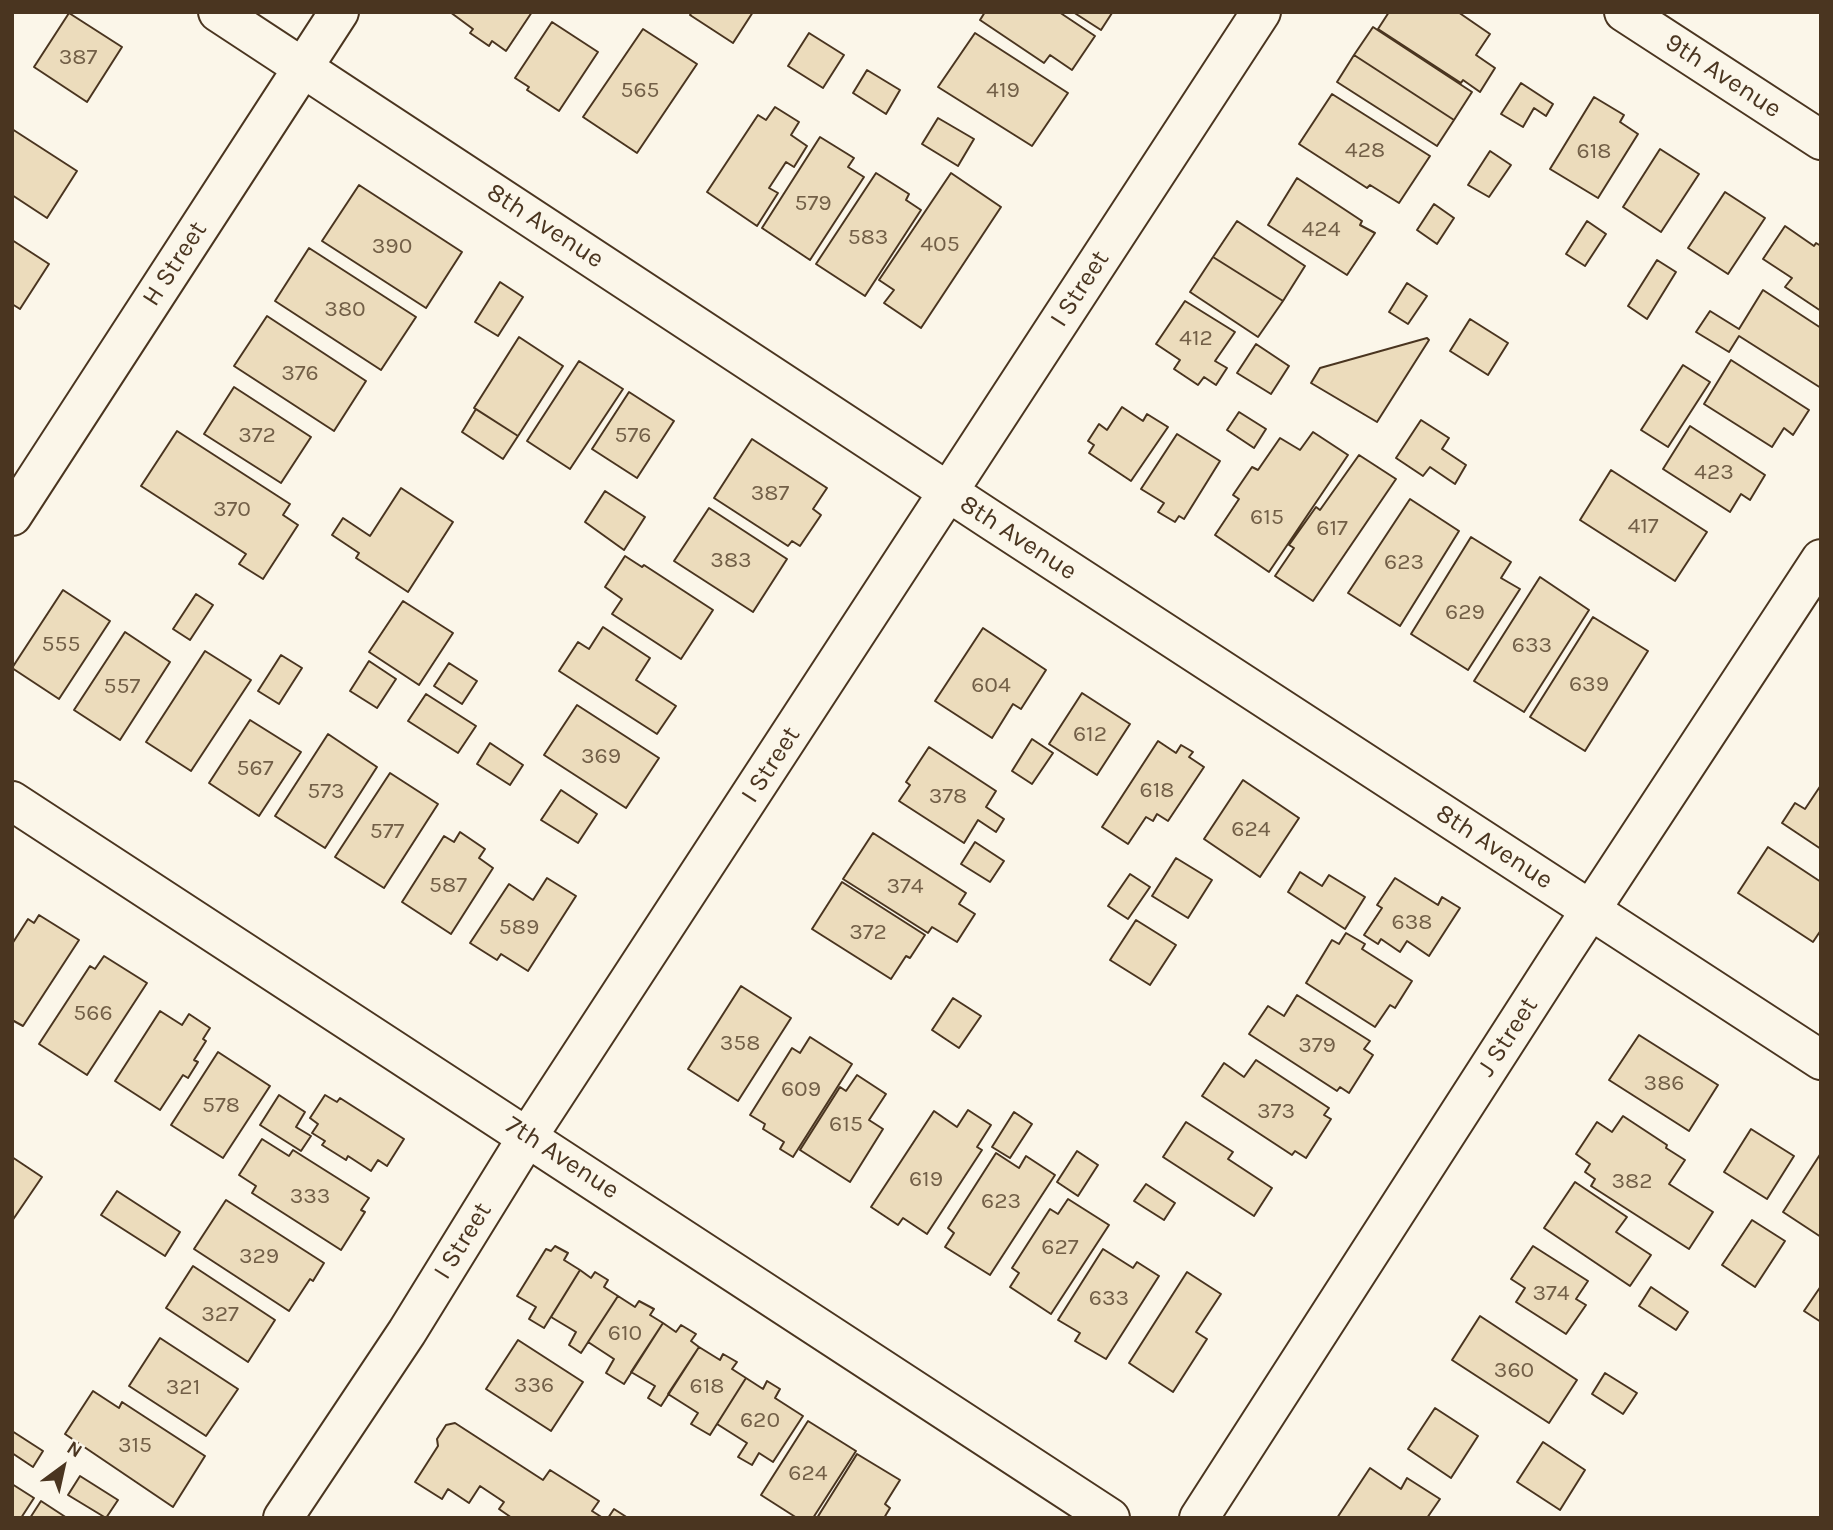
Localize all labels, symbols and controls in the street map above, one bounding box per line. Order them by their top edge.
street label: 9th Avenue [1659,27,1787,125]
house number: 387 [59,43,97,71]
house number: 565 [620,76,660,104]
house number: 419 [986,76,1020,104]
house number: 428 [1345,136,1385,164]
house number: 618 [1577,137,1611,165]
street label: 8th Avenue [481,177,609,275]
house number: 579 [794,189,832,217]
house number: 424 [1301,215,1341,243]
street label: H Street [136,216,214,312]
house number: 583 [848,223,888,251]
house number: 405 [920,230,960,258]
house number: 390 [372,232,412,260]
street label: I Street [1044,245,1116,333]
house number: 380 [324,295,366,323]
house number: 412 [1179,324,1213,352]
house number: 376 [281,359,319,387]
house number: 372 [238,421,276,449]
house number: 576 [615,421,651,449]
house number: 423 [1694,458,1734,486]
house number: 387 [751,479,789,507]
street label: 8th Avenue [954,489,1082,587]
house number: 370 [213,495,251,523]
house number: 615 [1250,503,1284,531]
house number: 417 [1627,512,1659,540]
house number: 617 [1316,514,1348,542]
house number: 383 [710,546,752,574]
house number: 623 [1384,548,1424,576]
house number: 629 [1445,598,1485,626]
house number: 555 [42,630,80,658]
house number: 633 [1512,631,1552,659]
house number: 639 [1569,670,1609,698]
house number: 604 [971,671,1011,699]
house number: 557 [104,672,140,700]
house number: 612 [1073,720,1107,748]
street label: I Street [735,721,807,809]
house number: 369 [581,742,621,770]
house number: 567 [237,754,273,782]
house number: 618 [1140,776,1174,804]
house number: 573 [307,777,345,805]
house number: 378 [929,782,967,810]
street label: 8th Avenue [1430,798,1558,896]
house number: 624 [1231,815,1271,843]
house number: 577 [370,817,404,845]
house number: 587 [429,871,467,899]
house number: 374 [886,872,924,900]
house number: 638 [1392,908,1432,936]
house number: 589 [499,913,539,941]
house number: 372 [849,918,887,946]
street label: J Street [1471,992,1545,1082]
house number: 566 [73,999,113,1027]
house number: 358 [720,1029,760,1057]
house number: 379 [1298,1031,1336,1059]
house number: 386 [1644,1069,1684,1097]
house number: 609 [781,1075,821,1103]
house number: 578 [202,1091,240,1119]
house number: 373 [1257,1097,1295,1125]
street label: 7th Avenue [499,1110,625,1206]
house number: 615 [829,1110,863,1138]
house number: 619 [909,1165,943,1193]
house number: 382 [1611,1167,1653,1195]
house number: 333 [290,1182,330,1210]
house number: 623 [981,1187,1021,1215]
street label: I Street [427,1197,499,1285]
house number: 627 [1041,1233,1079,1261]
house number: 329 [239,1242,279,1270]
house number: 374 [1532,1279,1570,1307]
house number: 633 [1089,1284,1129,1312]
house number: 327 [201,1300,239,1328]
house number: 610 [608,1319,642,1347]
house number: 360 [1494,1356,1534,1384]
house number: 336 [514,1371,554,1399]
house number: 618 [690,1372,724,1400]
house number: 321 [166,1373,200,1401]
house number: 620 [740,1406,780,1434]
house number: 315 [118,1431,152,1459]
north arrow [28,1432,98,1502]
text: N [63,1436,86,1462]
house number: 624 [788,1459,828,1487]

